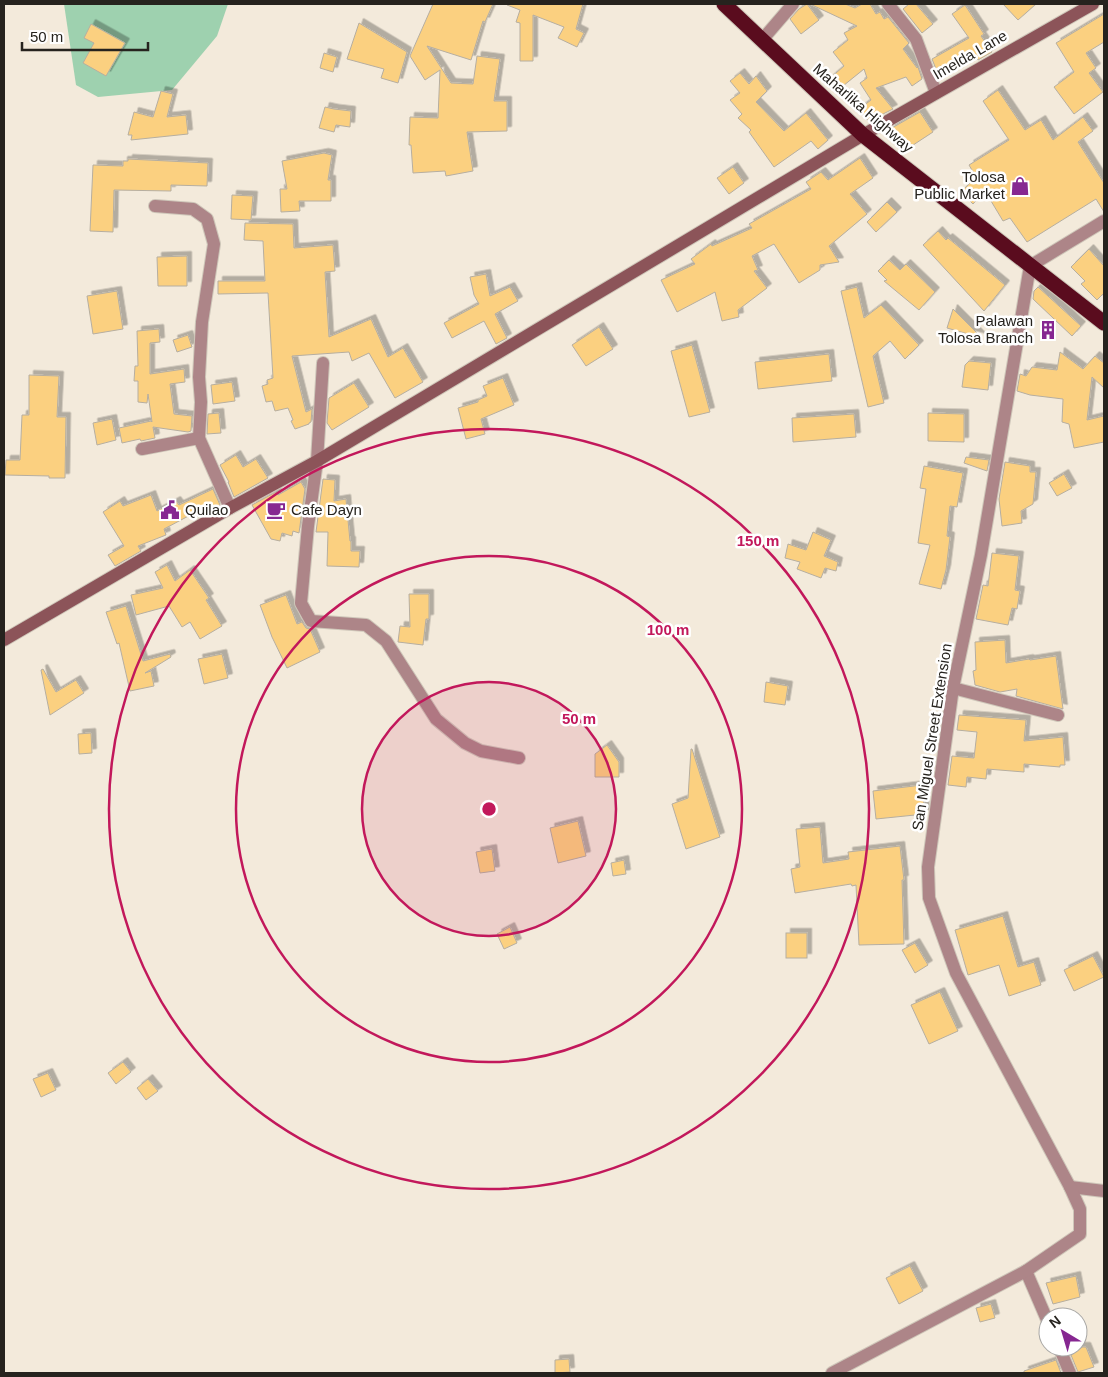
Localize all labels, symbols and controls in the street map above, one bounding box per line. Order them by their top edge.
scale bar [22,20,149,52]
street label: Imelda Lane [930,27,1010,83]
text: 50 m [30,28,63,45]
street label: Maharlika Highway [810,60,917,156]
place label: Tolosa Public Market [914,168,1006,202]
shop icon: Tolosa Public Market [1009,175,1031,197]
place label: Palawan Tolosa Branch [938,312,1033,346]
building icon: Palawan Tolosa Branch [1037,319,1059,341]
public building icon: Quilao [159,499,181,521]
cafe icon: Cafe Dayn [265,499,287,521]
place label: Quilao [185,501,228,518]
place label: Cafe Dayn [291,501,362,518]
text: 150 m [737,532,779,549]
text: 100 m [647,621,689,638]
street label: San Miguel Street Extension [908,642,955,832]
text: 50 m [562,710,596,727]
centre of rings [480,800,498,818]
north arrow [1038,1307,1088,1357]
text: N [1046,1312,1064,1331]

